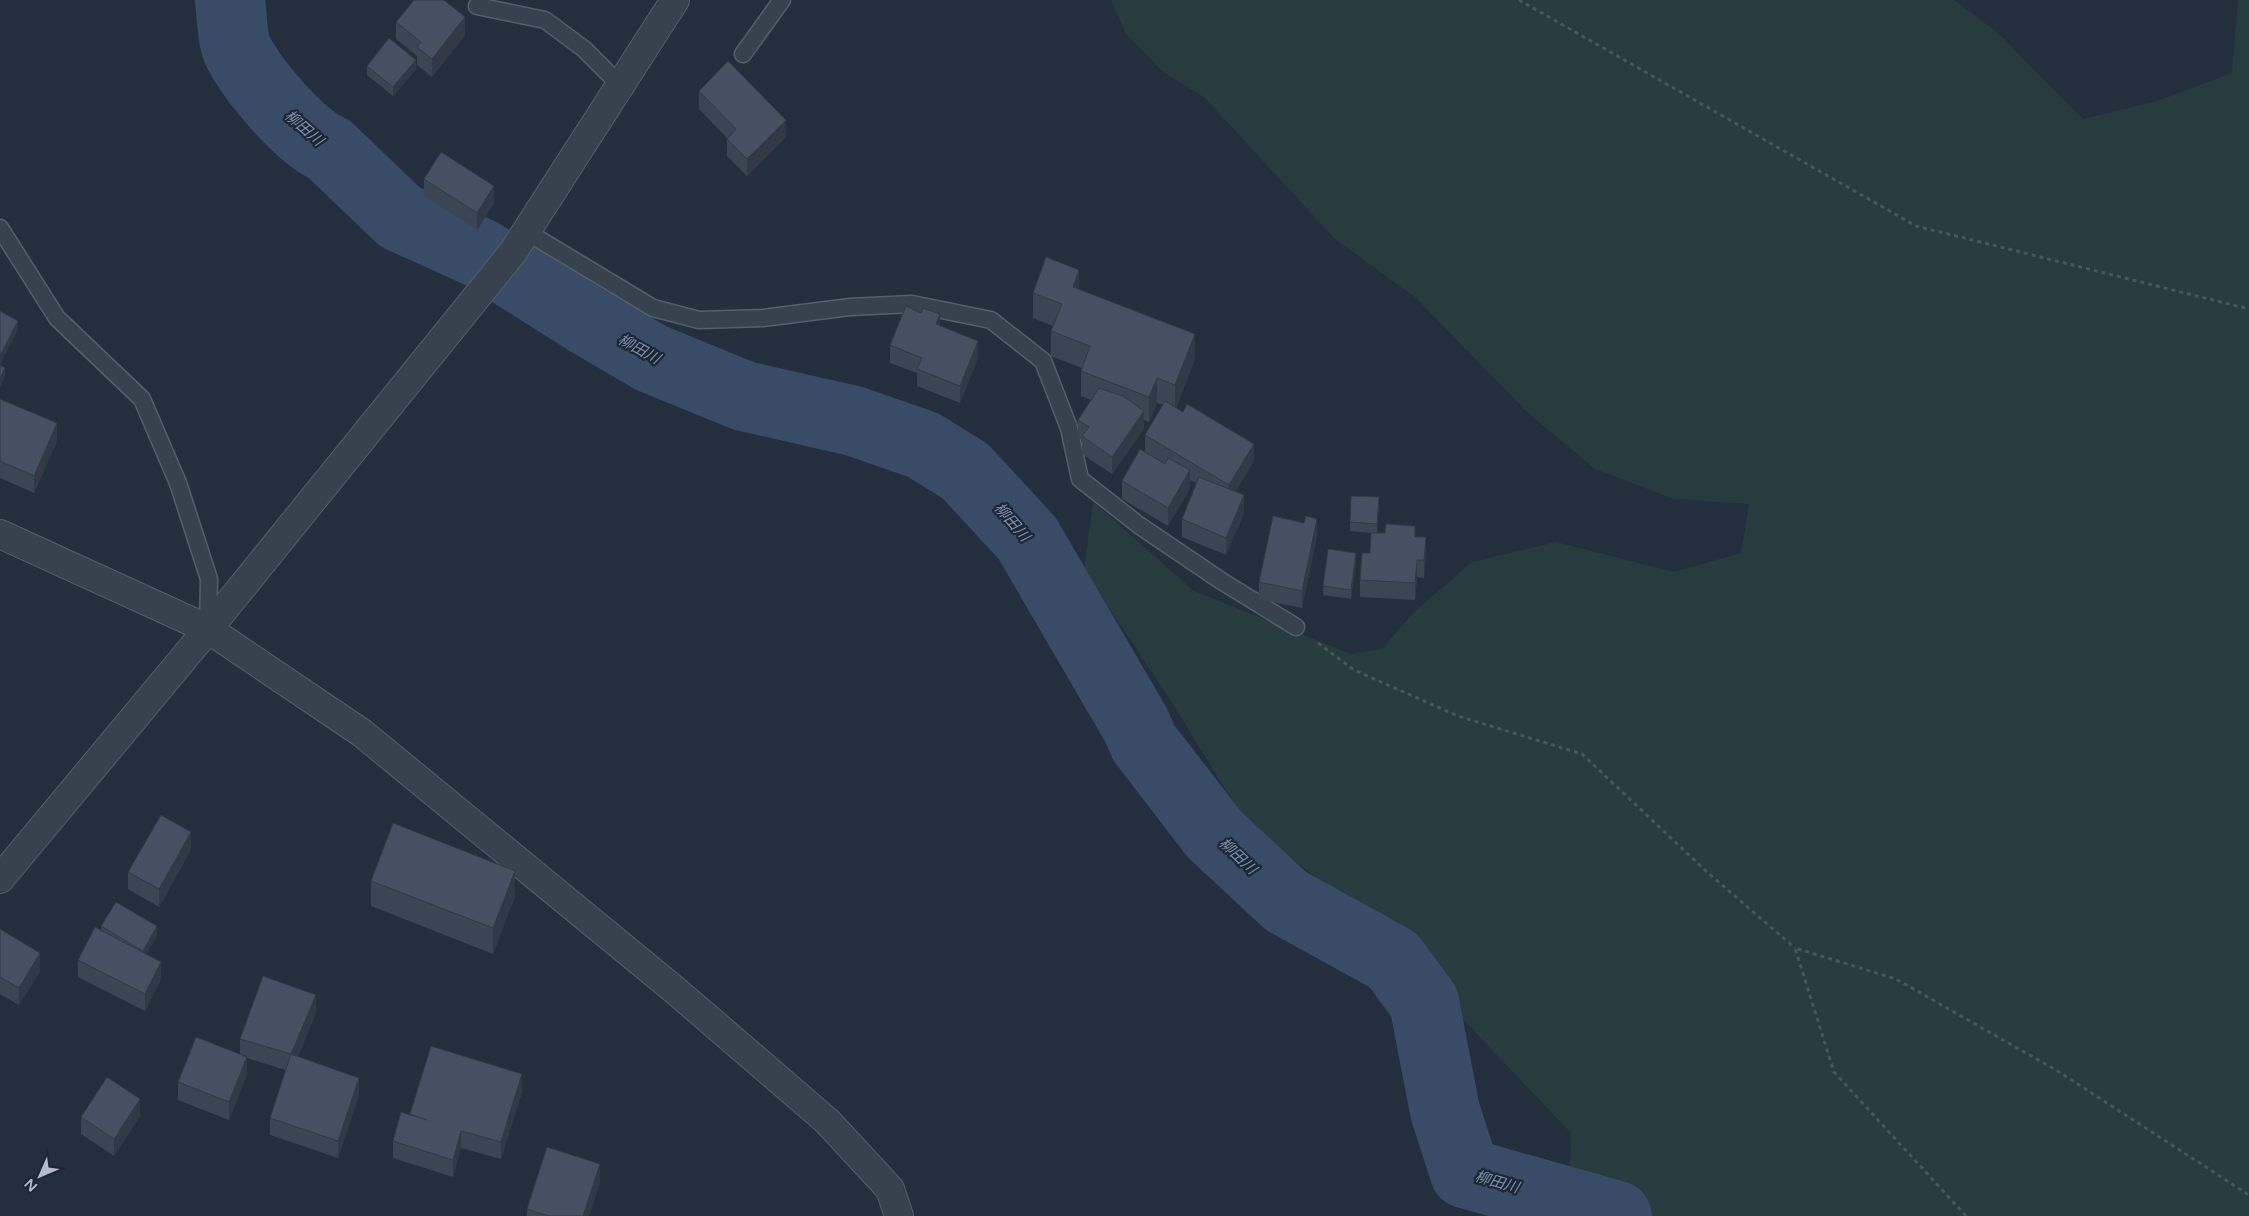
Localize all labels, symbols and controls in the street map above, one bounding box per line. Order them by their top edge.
water label: 柳田川 [281,106,328,151]
water label: 柳田川 [615,330,665,369]
water label: 柳田川 [990,499,1035,546]
water label: 柳田川 [1215,834,1262,879]
north arrow [15,1151,65,1201]
water label: 柳田川 [1473,1167,1523,1197]
text: N [21,1175,41,1195]

